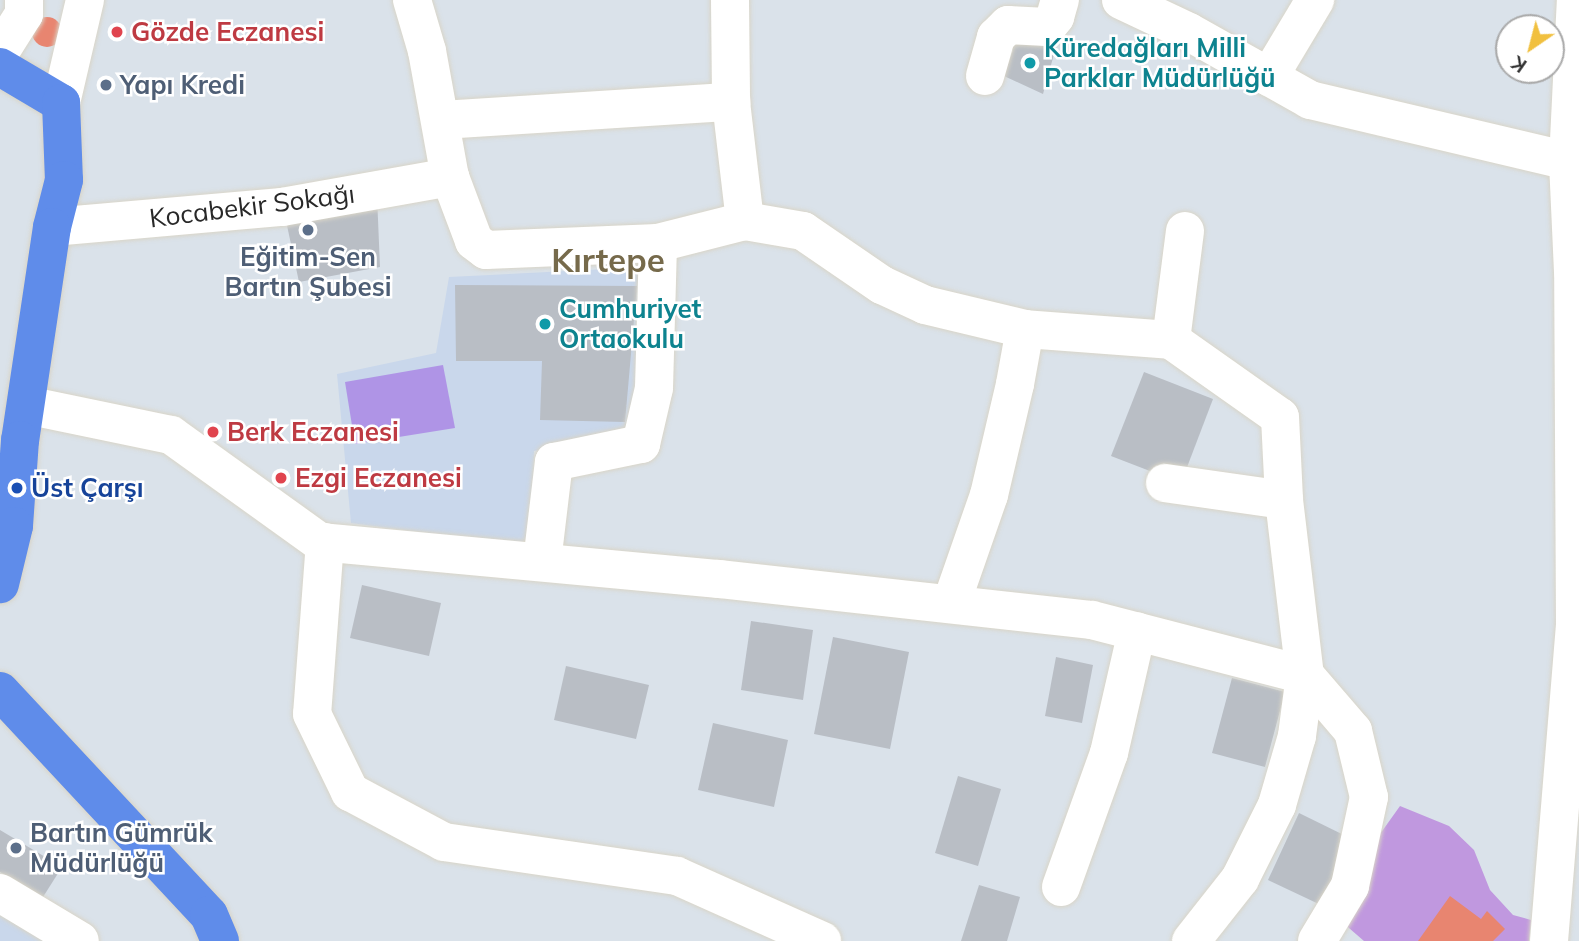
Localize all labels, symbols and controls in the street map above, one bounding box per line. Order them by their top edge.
north arrow [1495,14,1565,84]
place label: Gözde Eczanesi [131,16,324,48]
marker: Gözde Eczanesi [109,24,125,40]
place label: Küredağları Milli Parklar Müdürlüğü [1044,32,1276,94]
text: K [1507,51,1531,78]
marker: Küredağları Milli Parklar Müdürlüğü [1022,55,1038,71]
place label: Yapı Kredi [120,69,245,101]
marker: Yapı Kredi [98,77,114,93]
street label: Kocabekir Sokağı [148,178,356,234]
marker: Eğitim-Sen Bartın Şubesi [300,222,316,238]
district label: Kırtepe [551,240,665,280]
place label: Eğitim-Sen Bartın Şubesi [225,241,391,302]
place label: Cumhuriyet Ortaokulu [559,293,701,354]
marker: Cumhuriyet Ortaokulu [537,316,553,332]
place label: Berk Eczanesi [227,416,399,448]
marker: Berk Eczanesi [205,424,221,440]
place label: Ezgi Eczanesi [295,462,462,494]
marker: Ezgi Eczanesi [273,470,289,486]
place label: Üst Çarşı [31,472,143,504]
marker: Üst Çarşı [9,480,25,496]
place label: Bartın Gümrük Müdürlüğü [30,817,213,878]
marker: Bartın Gümrük Müdürlüğü [8,840,24,856]

